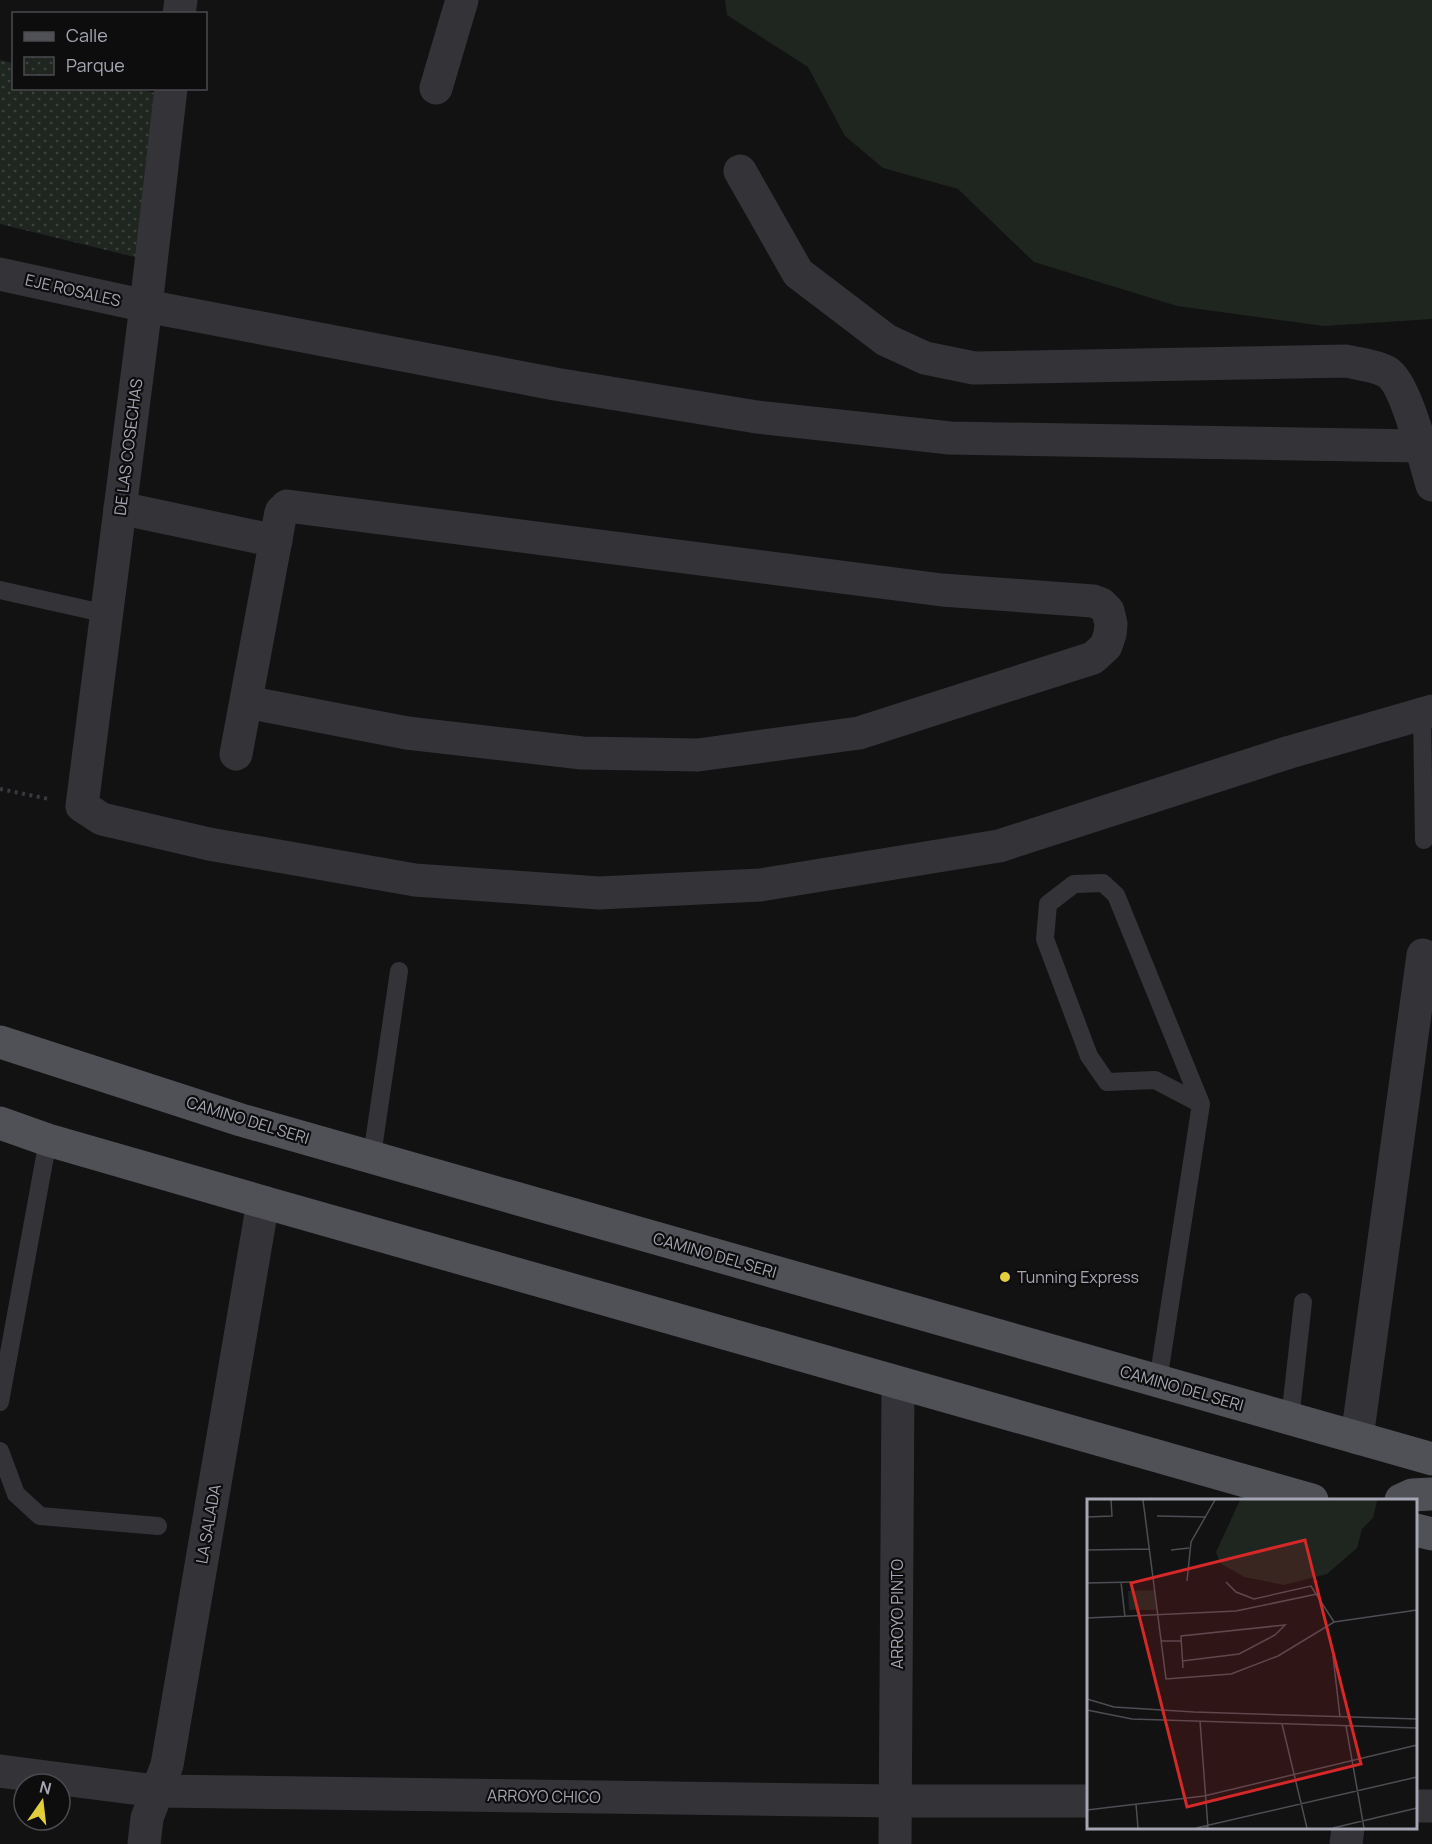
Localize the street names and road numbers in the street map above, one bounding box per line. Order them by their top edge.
street label: EJE ROSALES [23,268,123,312]
street label: DE LAS COSECHAS [109,377,147,517]
street label: CAMINO DEL SERI [184,1091,312,1149]
street label: CAMINO DEL SERI [651,1227,779,1283]
street label: CAMINO DEL SERI [1118,1360,1246,1416]
street label: LA SALADA [190,1483,226,1565]
street label: ARROYO PINTO [886,1559,908,1669]
street label: ARROYO CHICO [487,1784,601,1808]

